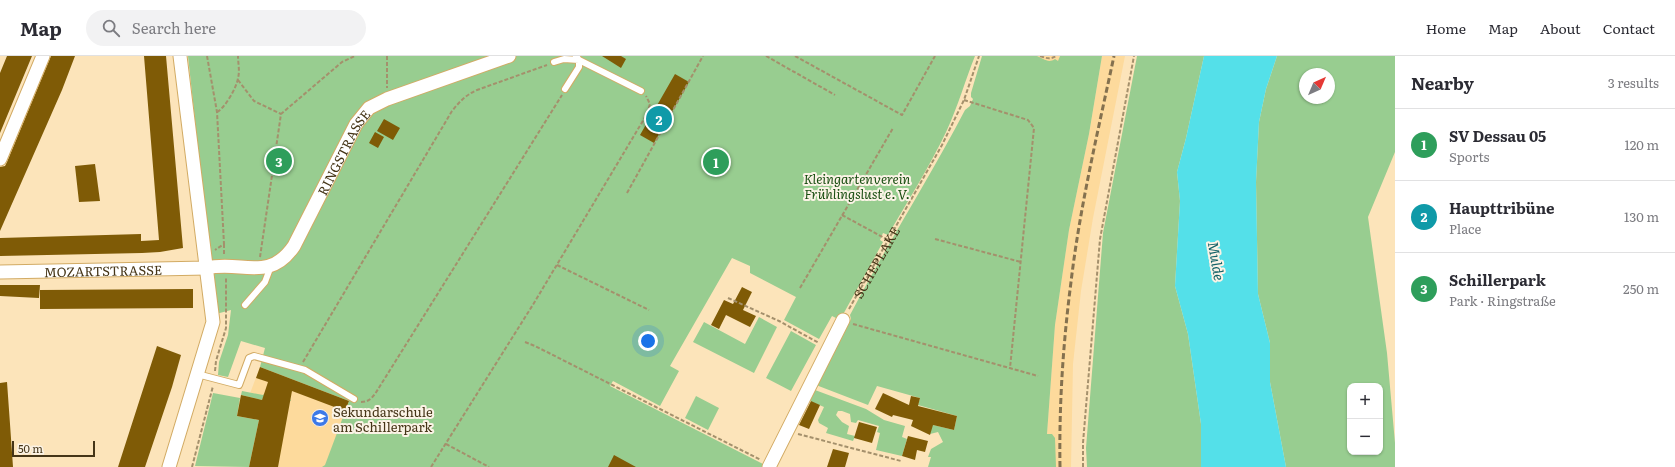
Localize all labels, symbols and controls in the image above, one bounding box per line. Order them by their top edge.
search box [86,10,366,46]
text: Map [20,14,62,42]
text: Search here [132,16,216,39]
icon: search [100,17,122,39]
text: Home [1426,18,1466,38]
text: Map [1488,18,1518,38]
text: About [1540,18,1581,38]
text: Contact [1603,18,1655,38]
north arrow [1299,68,1335,104]
text: Nearby [1411,70,1474,95]
text: 3 results [1608,73,1659,92]
pin: 2 [646,104,672,134]
street label: RINGSTRASSE [312,105,374,198]
text: SV Dessau 05 [1449,124,1546,147]
text: 1 [1421,135,1427,154]
text: 120 m [1624,135,1659,154]
pin: 3 [266,146,292,176]
pin: 1 [703,147,729,177]
text: Sports [1449,147,1489,166]
park label: Kleingartenverein Frühlingslust e. V. [804,169,911,203]
text: Haupttribüne [1449,196,1555,219]
text: 2 [1421,207,1427,226]
text: 130 m [1624,207,1659,226]
text: Place [1449,219,1481,238]
street label: SCHEPLAKE [848,223,904,301]
water label: Mulde [1204,240,1230,282]
street label: MOZARTSTRASSE [44,259,162,281]
text: Schillerpark [1449,268,1546,291]
text: 3 [1420,279,1428,298]
text: 250 m [1623,279,1659,298]
text: Park · Ringstraße [1449,291,1556,310]
your location [638,331,658,351]
map controls [1347,383,1383,455]
button: + [1347,383,1383,419]
place label: Sekundarschule am Schillerpark [333,402,433,436]
school or university icon: Sekundarschule am Schillerpark [310,408,330,428]
button: − [1347,419,1383,455]
scale bar [12,439,95,458]
text: 50 m [18,440,43,456]

